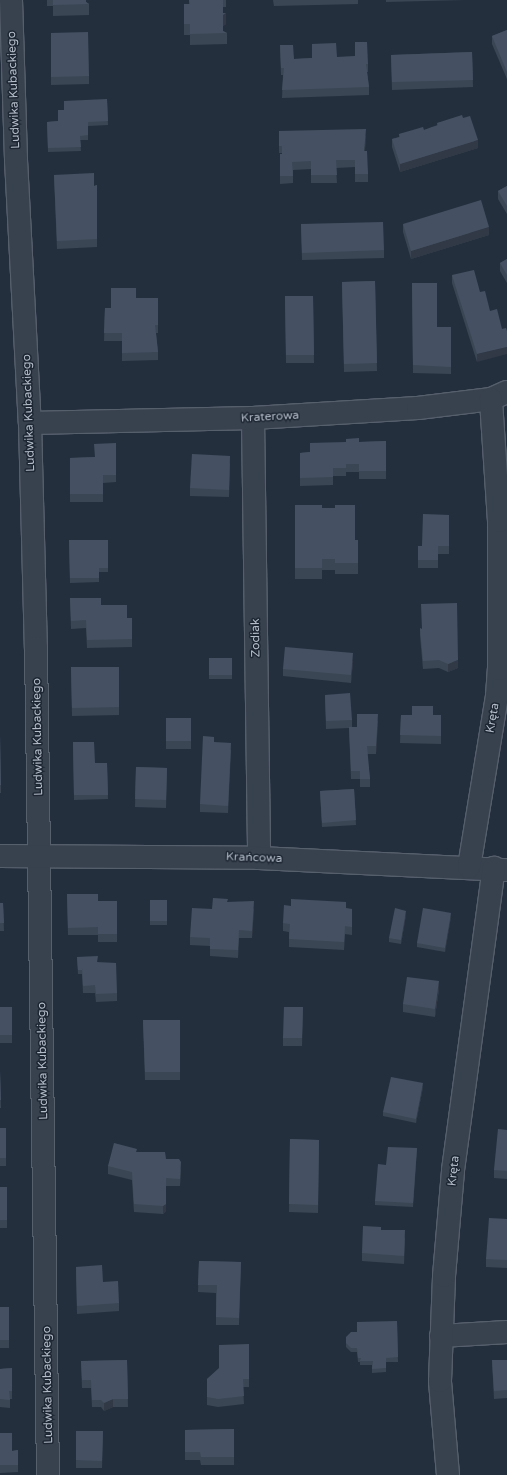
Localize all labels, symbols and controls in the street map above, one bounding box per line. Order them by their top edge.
street label: Ludwika Kubackiego [5,31,23,149]
street label: Ludwika Kubackiego [20,354,38,472]
street label: Kraterowa [240,408,300,426]
street label: Zodiak [248,618,264,658]
street label: Ludwika Kubackiego [30,678,46,796]
street label: Kręta [483,702,503,734]
street label: Krańcowa [226,850,282,866]
street label: Ludwika Kubackiego [35,1002,51,1120]
street label: Kręta [445,1155,463,1187]
street label: Ludwika Kubackiego [40,1326,56,1444]

